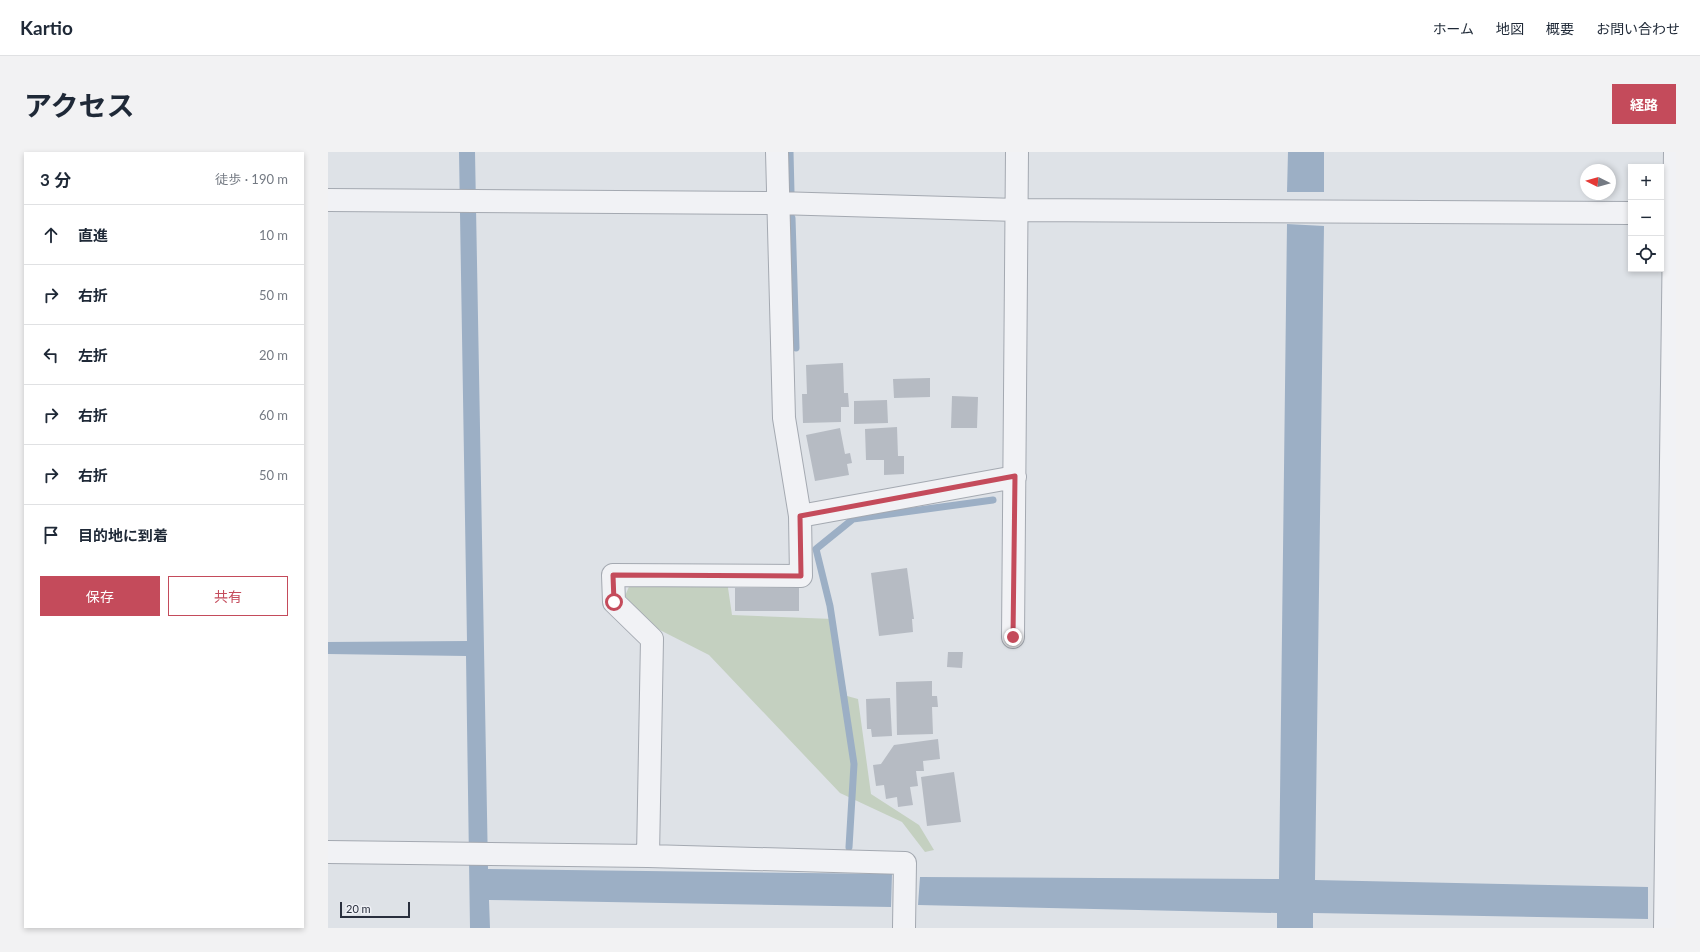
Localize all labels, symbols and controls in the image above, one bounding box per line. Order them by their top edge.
text: Kartio [20,16,73,39]
text: ホーム [1432,20,1474,37]
text: 地図 [1496,20,1524,37]
text: 概要 [1546,20,1574,37]
text: お問い合わせ [1596,20,1680,37]
button: 経路 [1612,84,1676,124]
text: アクセス [24,88,135,122]
north arrow [1580,164,1616,200]
map controls [1628,164,1664,272]
button: + [1628,164,1664,200]
text: 3 分 [40,169,71,190]
text: 徒歩 · 190 m [215,171,288,187]
button: − [1628,200,1664,236]
icon: ahead [40,224,62,246]
text: 直進 [78,226,108,244]
text: 10 m [259,227,288,243]
button: locate [1628,236,1664,272]
icon: right [40,284,62,306]
text: 右折 [78,286,108,304]
text: 50 m [259,287,288,303]
icon: left [40,344,62,366]
text: 左折 [78,346,108,364]
text: 20 m [259,347,288,363]
icon: right [40,404,62,426]
text: 右折 [78,406,108,424]
text: 60 m [259,407,288,423]
icon: right [40,464,62,486]
text: 右折 [78,466,108,484]
text: 50 m [259,467,288,483]
icon: arrive [40,524,62,546]
text: 目的地に到着 [78,526,168,544]
button: 保存 [40,576,160,616]
button: 共有 [168,576,288,616]
route start [605,593,623,611]
route end [1004,628,1022,646]
scale bar [340,900,410,919]
text: 20 m [346,902,371,915]

